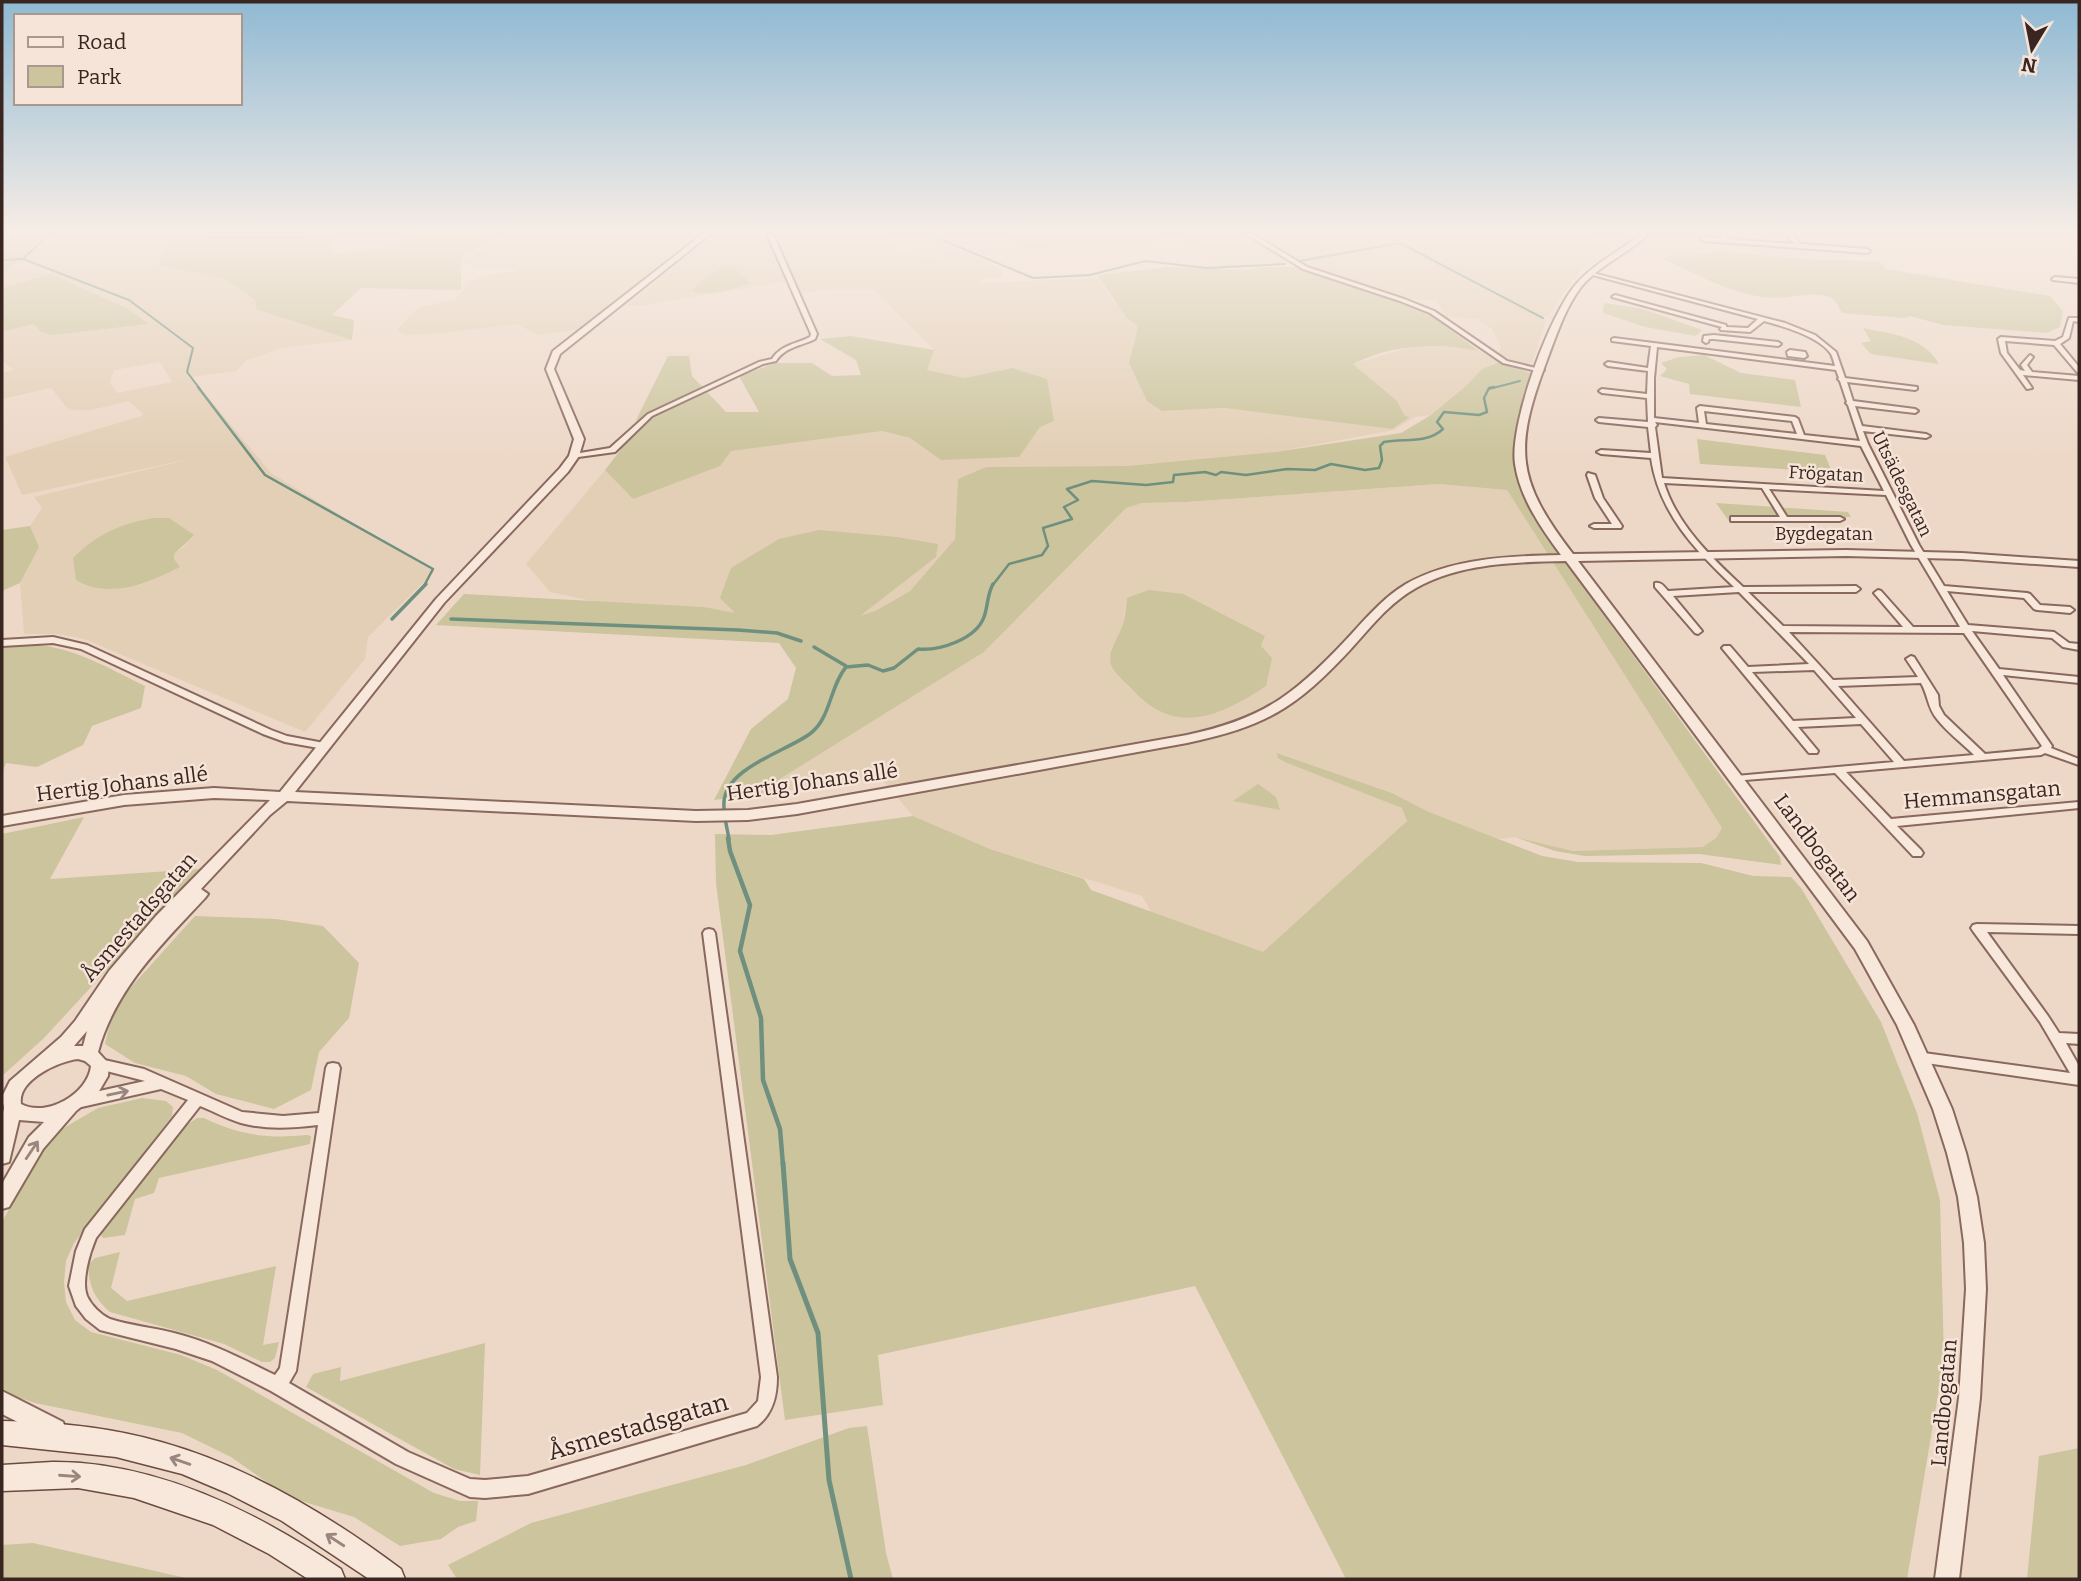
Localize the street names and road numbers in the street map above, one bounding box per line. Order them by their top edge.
street label: Utsädesgatan [1867,428,1937,541]
street label: Frögatan [1788,461,1865,487]
street label: Bygdegatan [1775,523,1874,545]
street label: Hertig Johans allé [725,757,899,807]
street label: Hertig Johans allé [35,761,209,807]
street label: Hemmansgatan [1902,775,2062,815]
street label: Landbogatan [1768,789,1866,907]
street label: Åsmestadsgatan [76,847,202,987]
street label: Landbogatan [1925,1338,1963,1468]
street label: Åsmestadsgatan [545,1388,731,1466]

